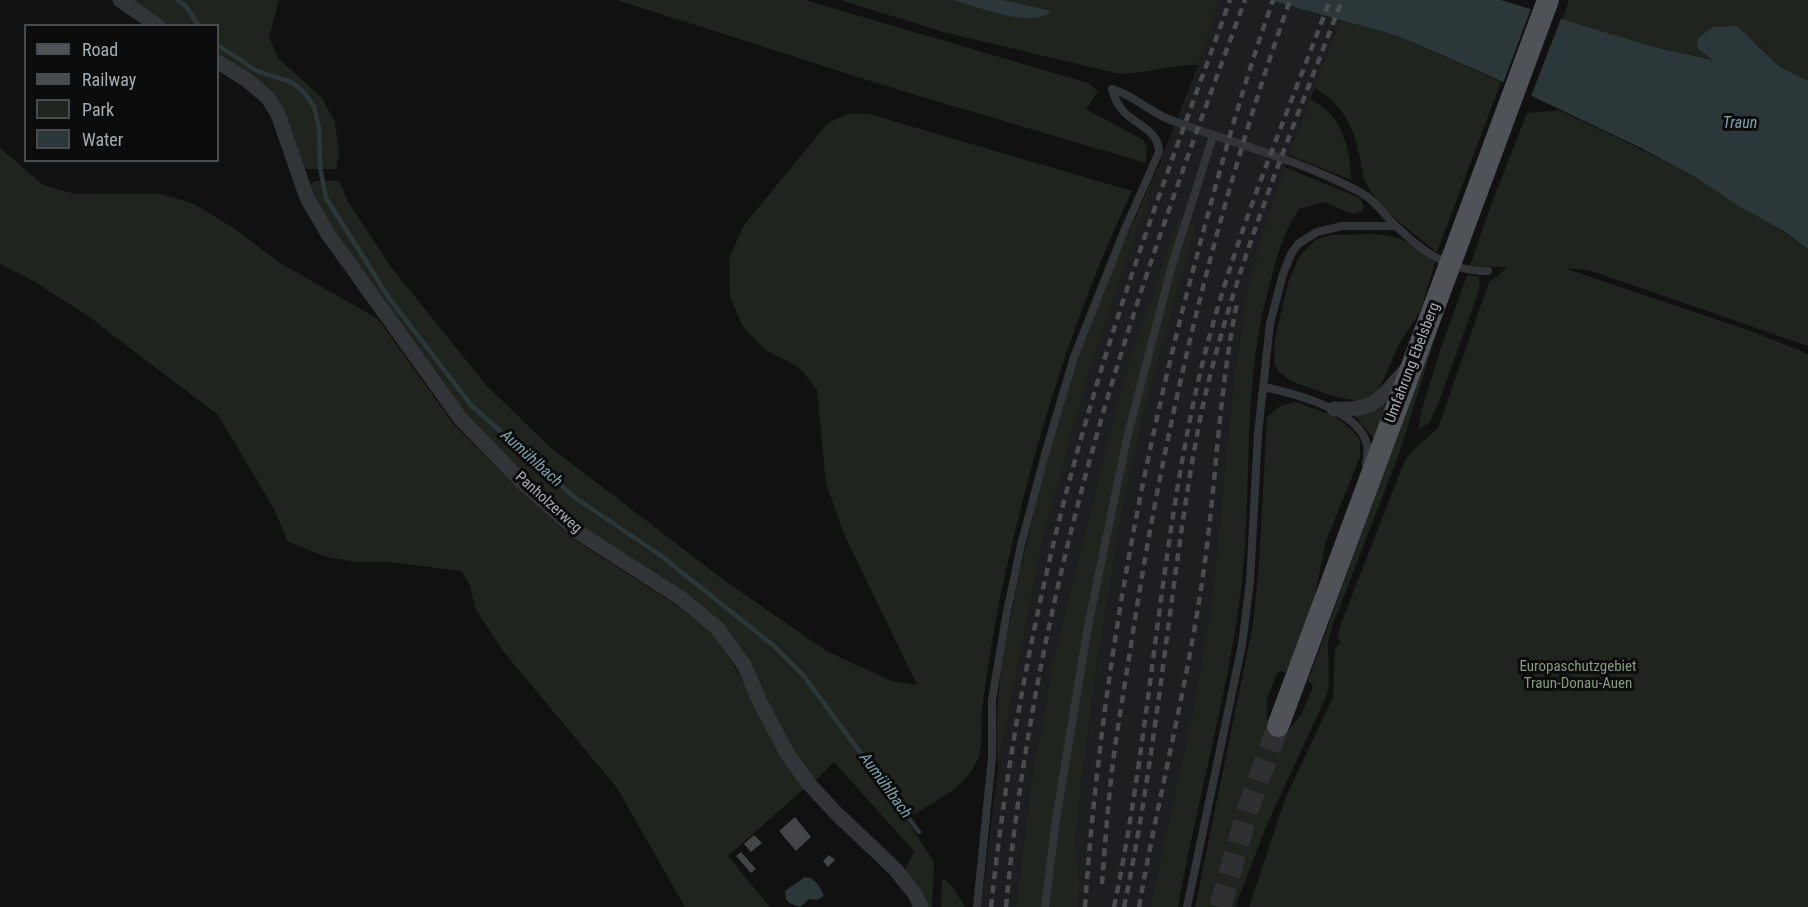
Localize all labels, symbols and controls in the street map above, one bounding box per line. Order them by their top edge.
legend [24,24,219,162]
text: Road [82,39,118,60]
text: Railway [82,69,136,90]
text: Park [82,99,114,120]
water label: Traun [1723,114,1757,134]
text: Water [82,129,123,150]
street label: Umfahrung Ebelsberg [1382,300,1444,426]
water label: Aumühlbach [496,426,566,492]
street label: Panholzerweg [511,468,585,538]
park label: Europaschutzgebiet Traun-Donau-Auen [1519,658,1637,693]
water label: Aumühlbach [855,749,915,823]

